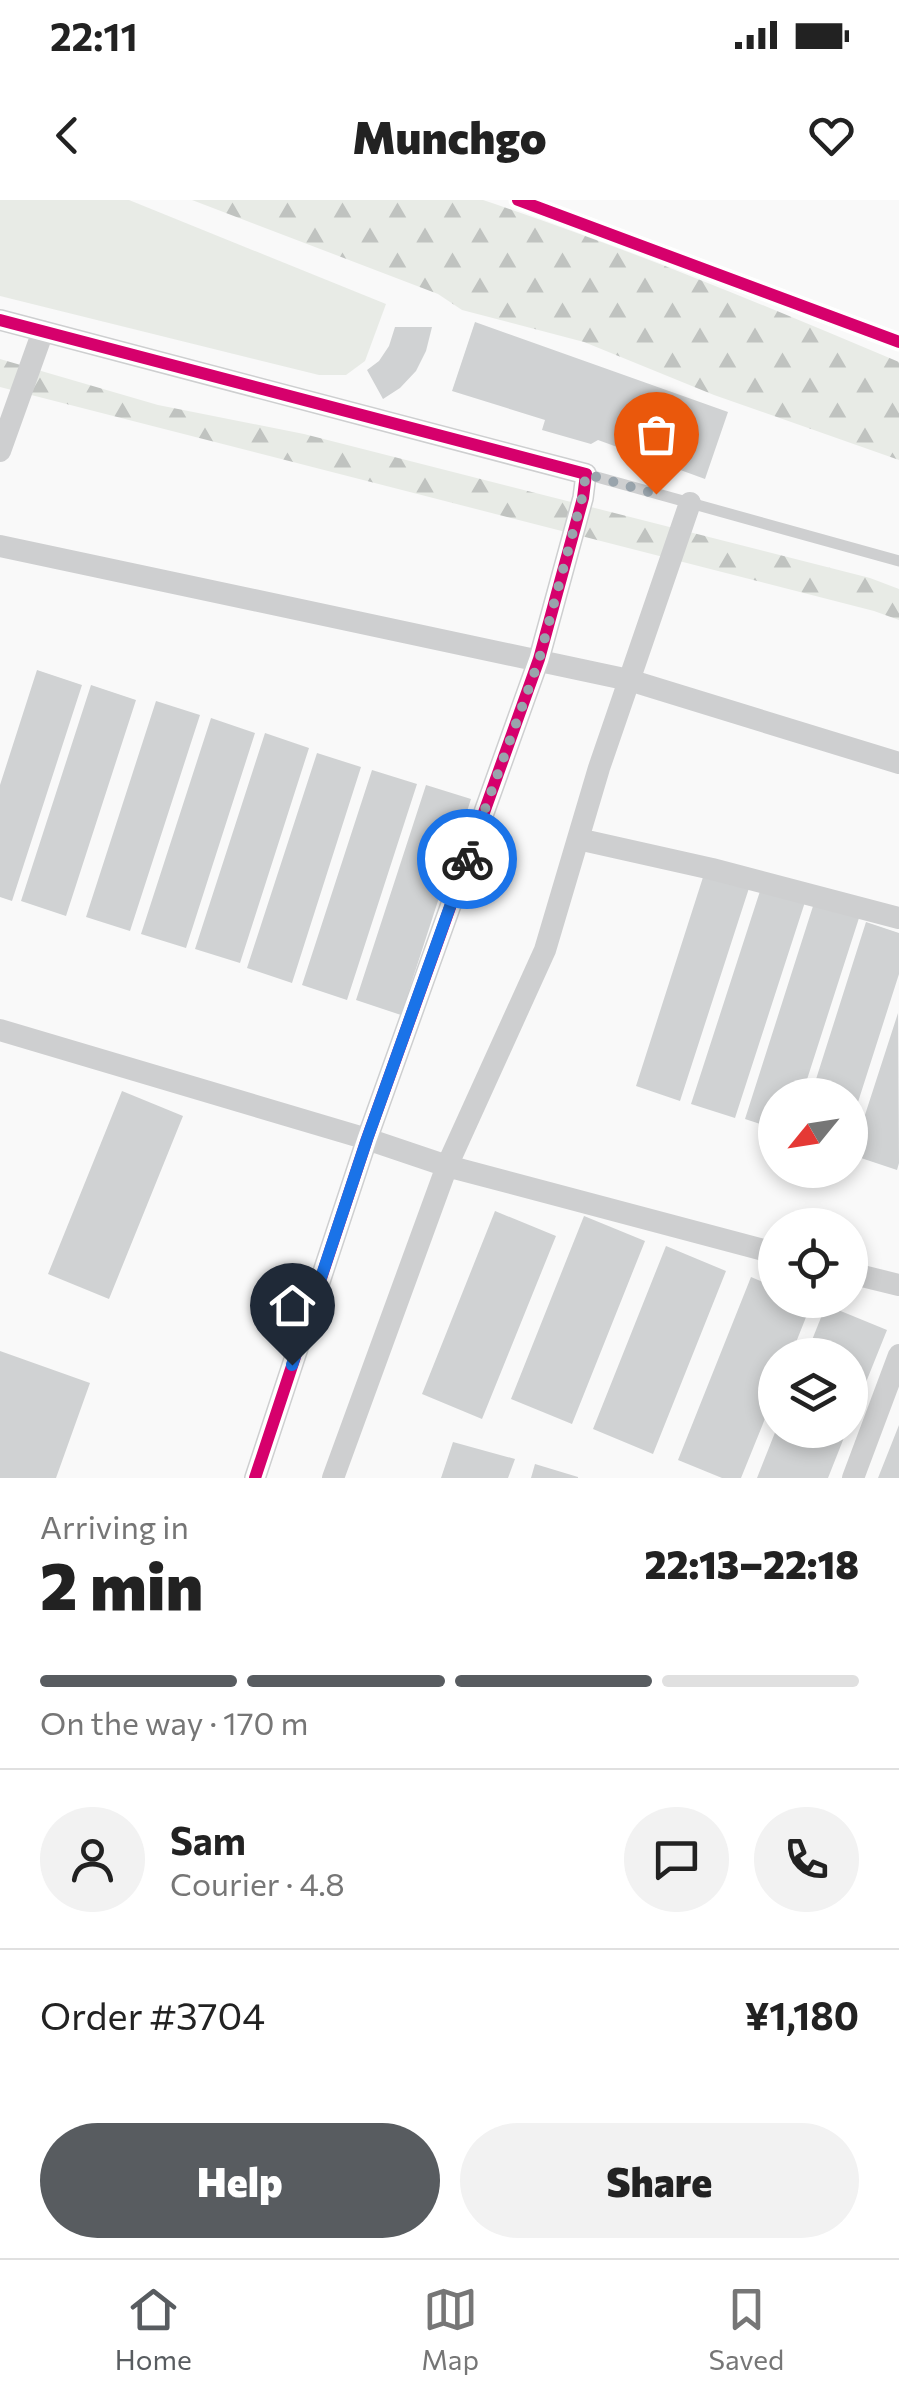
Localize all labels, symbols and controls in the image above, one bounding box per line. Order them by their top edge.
text: 22:11 [50,12,138,59]
icon: back [40,108,95,163]
text: Munchgo [352,108,547,163]
icon: heart [804,108,859,163]
pin [614,392,699,495]
icon: bag [629,407,684,462]
courier [417,809,517,909]
icon: bike [440,832,495,887]
north arrow [758,1078,868,1188]
map controls [758,1078,868,1448]
button: locate [758,1208,868,1318]
pin [250,1263,335,1366]
icon: home [265,1278,320,1333]
button: layers [758,1338,868,1448]
text: Arriving in [40,1506,189,1546]
text: 22:13–22:18 [645,1540,859,1587]
text: 2 min [40,1544,203,1623]
text: On the way · 170 m [40,1702,309,1742]
button: person [40,1807,145,1912]
button: chat [624,1807,729,1912]
button: phone [754,1807,859,1912]
text: Sam [170,1816,246,1863]
text: Courier · 4.8 [170,1863,345,1903]
text: Order #3704 [40,1991,265,2038]
text: ¥1,180 [745,1991,859,2038]
button: Help [40,2123,440,2238]
button: Share [460,2123,859,2238]
tab: Home [115,2282,192,2376]
tab: Map [421,2282,479,2376]
tab: Saved [709,2282,784,2376]

